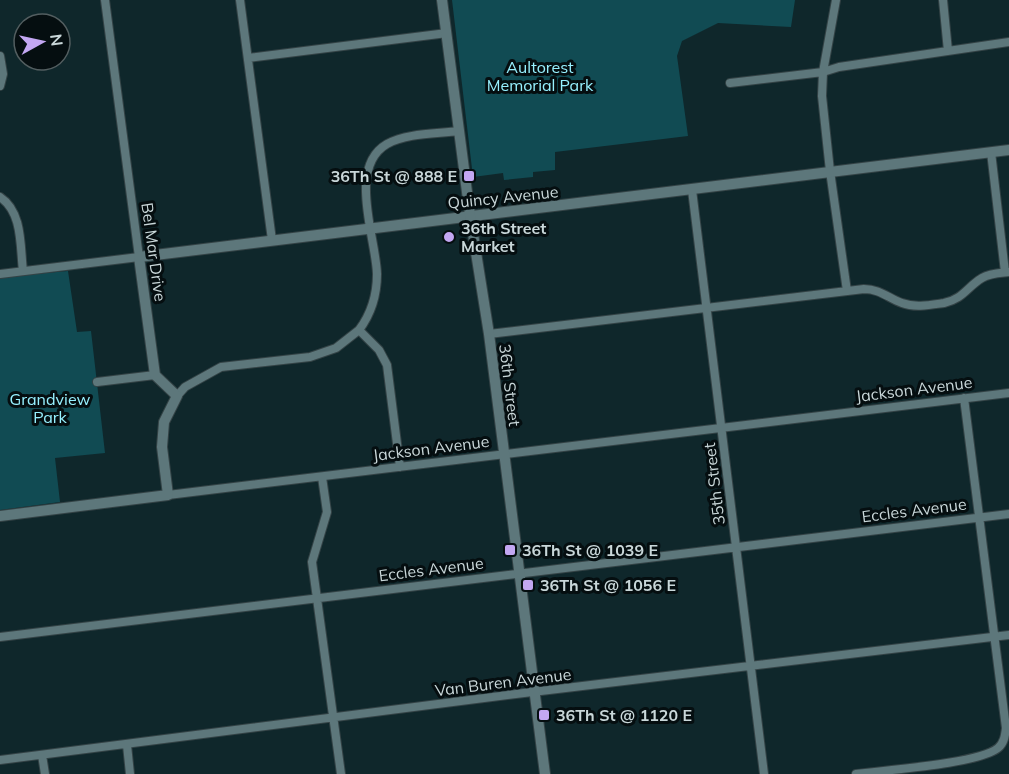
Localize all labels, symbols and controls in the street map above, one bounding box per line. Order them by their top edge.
north arrow [12,12,72,72]
text: N [46,33,68,47]
park label: Aultorest Memorial Park [487,57,594,95]
place label: 36Th St @ 888 E [331,166,457,186]
marker: 36Th St @ 888 E [462,169,476,183]
street label: Quincy Avenue [447,181,559,213]
street label: Bel Mar Drive [137,201,171,303]
place label: 36th Street Market [461,218,546,256]
marker: 36th Street Market [442,230,456,244]
street label: 36th Street [495,343,525,428]
street label: Jackson Avenue [855,372,973,406]
park label: Grandview Park [10,389,90,427]
street label: Jackson Avenue [372,431,490,465]
street label: 35th Street [699,441,729,526]
street label: Eccles Avenue [860,494,968,526]
place label: 36Th St @ 1039 E [522,540,658,560]
marker: 36Th St @ 1039 E [503,543,517,557]
street label: Eccles Avenue [377,553,485,585]
place label: 36Th St @ 1056 E [540,575,676,595]
marker: 36Th St @ 1056 E [521,578,535,592]
street label: Van Buren Avenue [434,664,572,700]
place label: 36Th St @ 1120 E [556,705,692,725]
marker: 36Th St @ 1120 E [537,708,551,722]

